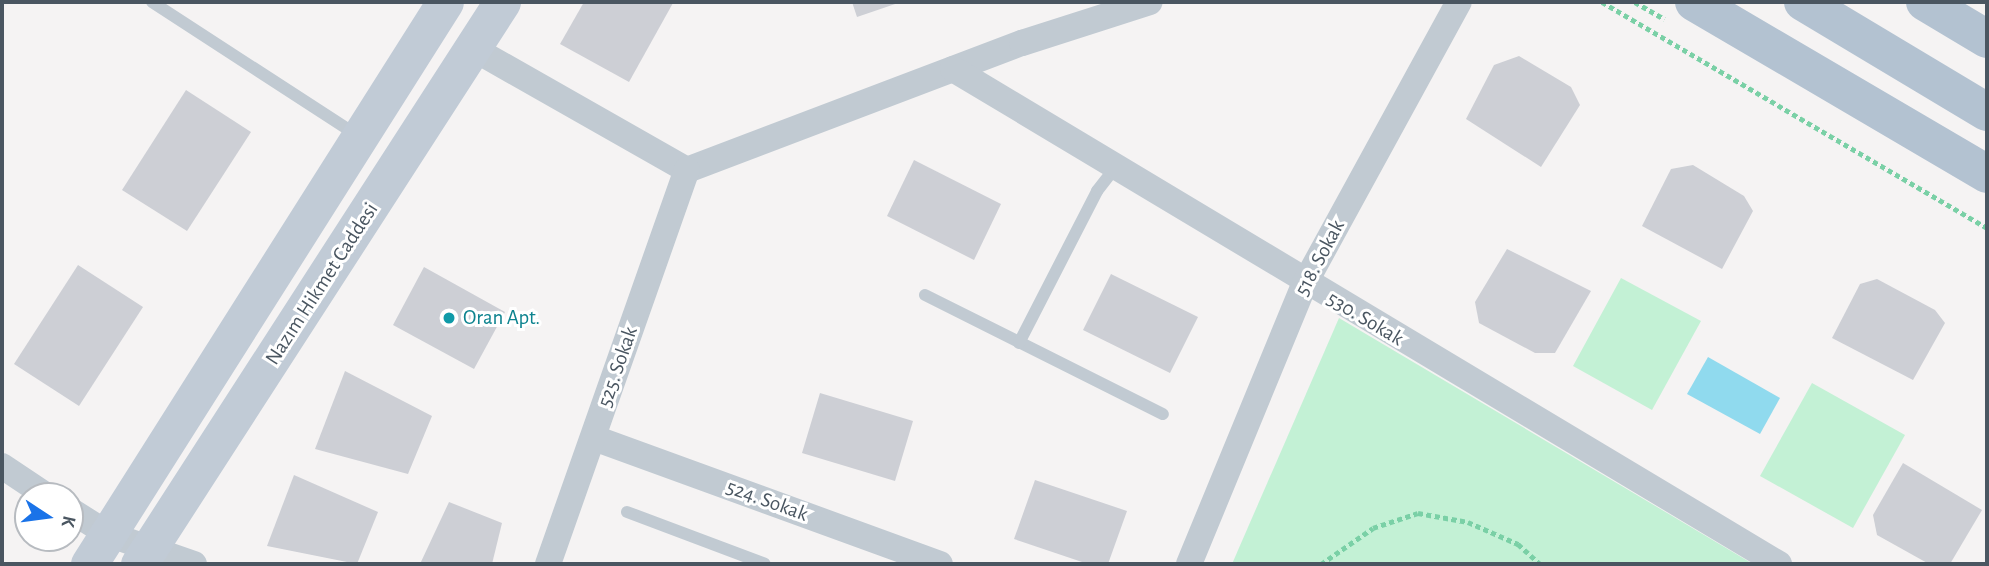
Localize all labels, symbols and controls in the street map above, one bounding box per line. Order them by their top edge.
street label: Nazım Hikmet Caddesi [260,198,384,370]
street label: 518. Sokak [1290,216,1350,300]
street label: 530. Sokak [1322,286,1408,352]
place label: Oran Apt. [463,305,540,331]
marker: Oran Apt. [441,310,457,326]
street label: 525. Sokak [592,323,644,411]
street label: 524. Sokak [723,475,811,527]
north arrow [14,482,84,552]
text: K [57,514,79,529]

